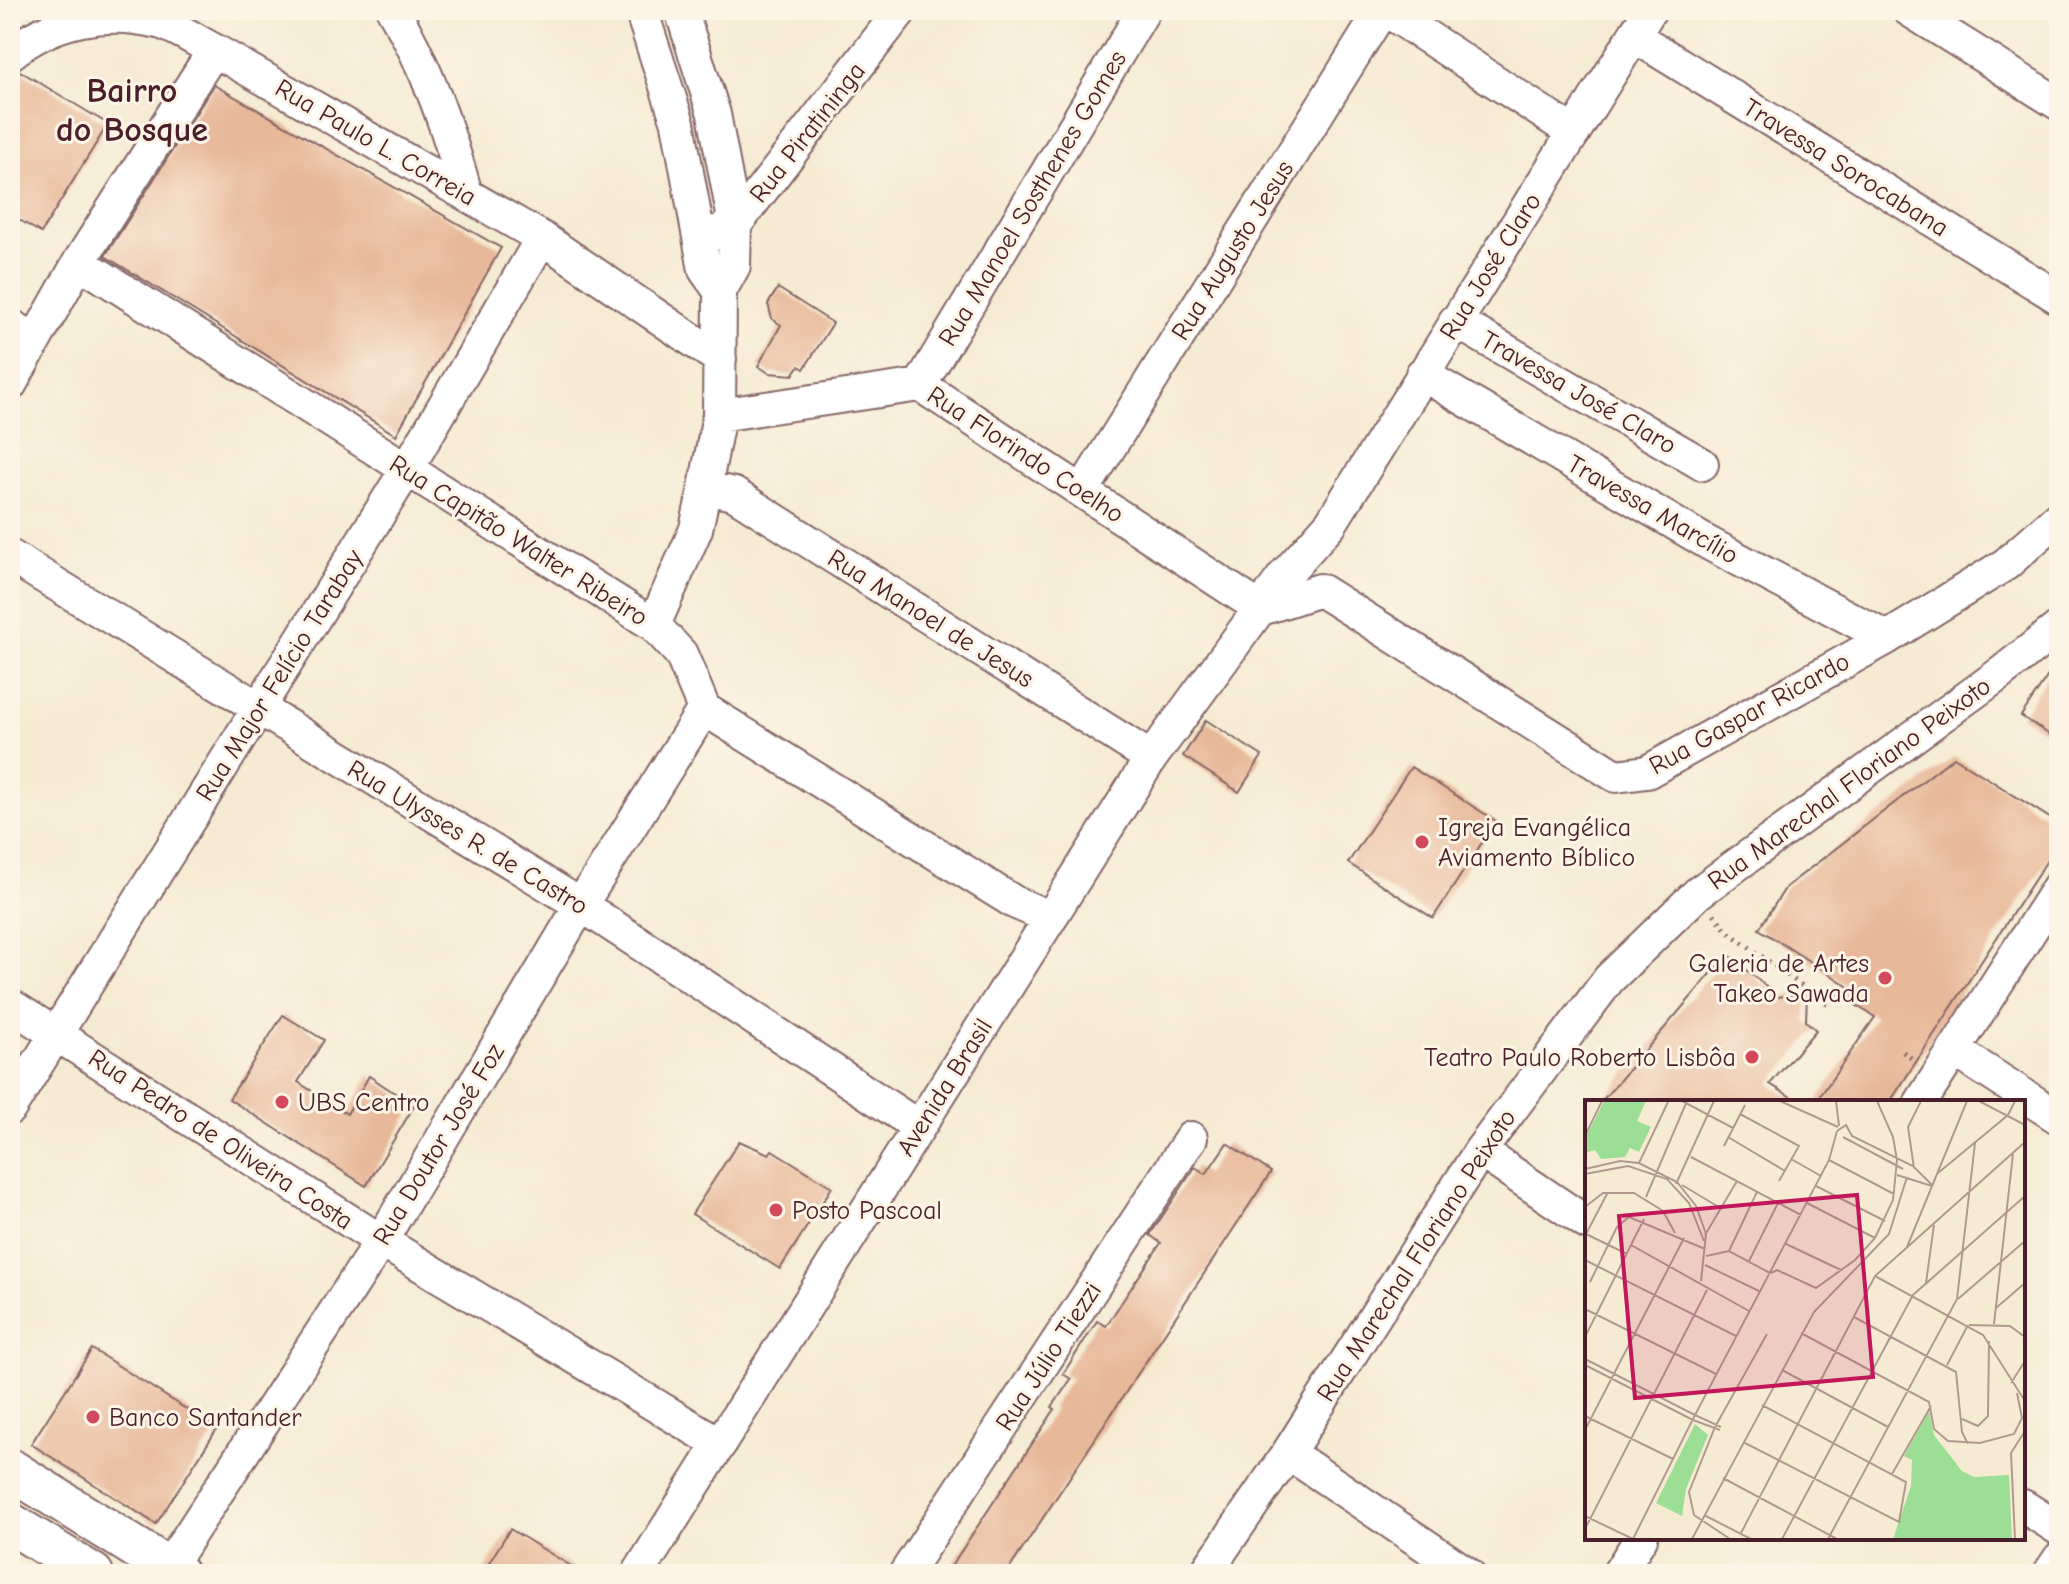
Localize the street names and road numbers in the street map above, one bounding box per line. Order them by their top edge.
street label: Rua Manoel Sosthenes Gomes [933,45,1133,352]
street label: Rua Piratininga [744,56,872,209]
street label: Rua Paulo L. Correia [270,73,481,213]
street label: Travessa Sorocabana [1737,92,1954,243]
street label: Rua Augusto Jesus [1166,155,1300,346]
street label: Rua José Claro [1434,188,1548,346]
street label: Travessa José Claro [1476,325,1681,461]
street label: Rua Florindo Coelho [922,380,1129,530]
street label: Rua Capitão Walter Ribeiro [384,449,653,633]
street label: Travessa Marcílio [1562,449,1743,571]
street label: Rua Manoel de Jesus [822,543,1039,694]
street label: Rua Major Felício Tarabay [190,544,370,807]
street label: Rua Gaspar Ricardo [1644,646,1855,781]
street label: Rua Marechal Floriano Peixoto [1702,671,1997,897]
street label: Rua Ulysses R. de Castro [342,754,593,922]
street label: Avenida Brasil [891,1013,999,1162]
street label: Rua Doutor José Foz [367,1038,511,1251]
street label: Rua Pedro de Oliveira Costa [83,1043,358,1237]
street label: Rua Marechal Floriano Peixoto [1311,1104,1523,1407]
street label: Rua Júlio Tiezzi [990,1277,1108,1436]

